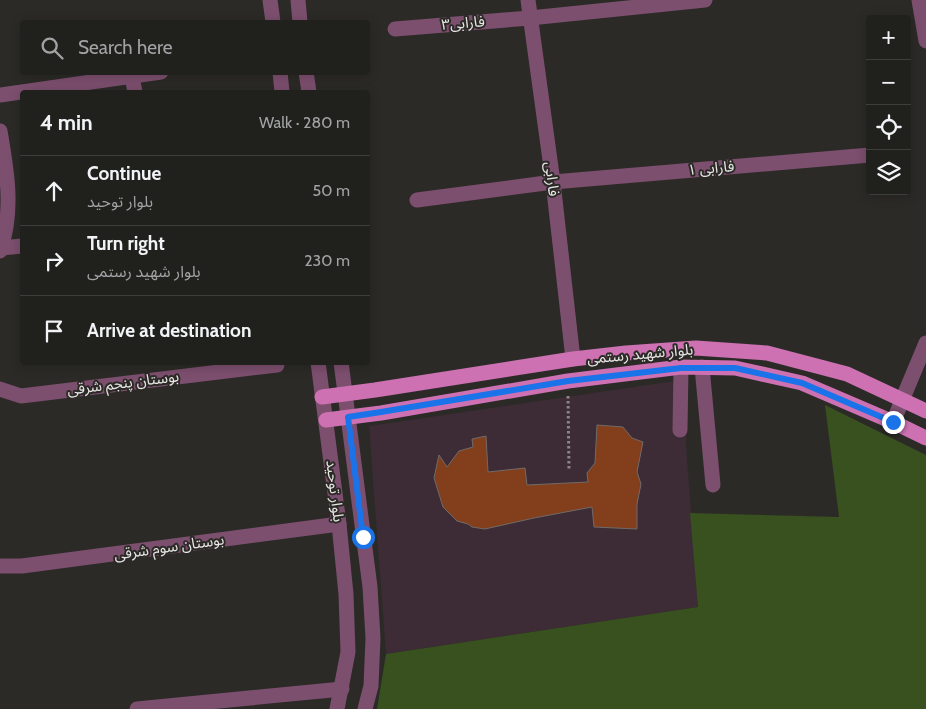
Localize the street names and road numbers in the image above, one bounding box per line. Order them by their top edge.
street label: فارابی۳ [441,12,486,34]
street label: فارابی ۱ [687,157,735,179]
street label: فارابی [541,161,563,198]
street label: بلوار شهید رستمی [586,340,694,368]
street label: بوستان پنجم شرقی [66,367,180,401]
street label: بلوار توحید [322,459,348,523]
street label: بوستان سوم شرقی [113,530,225,566]

